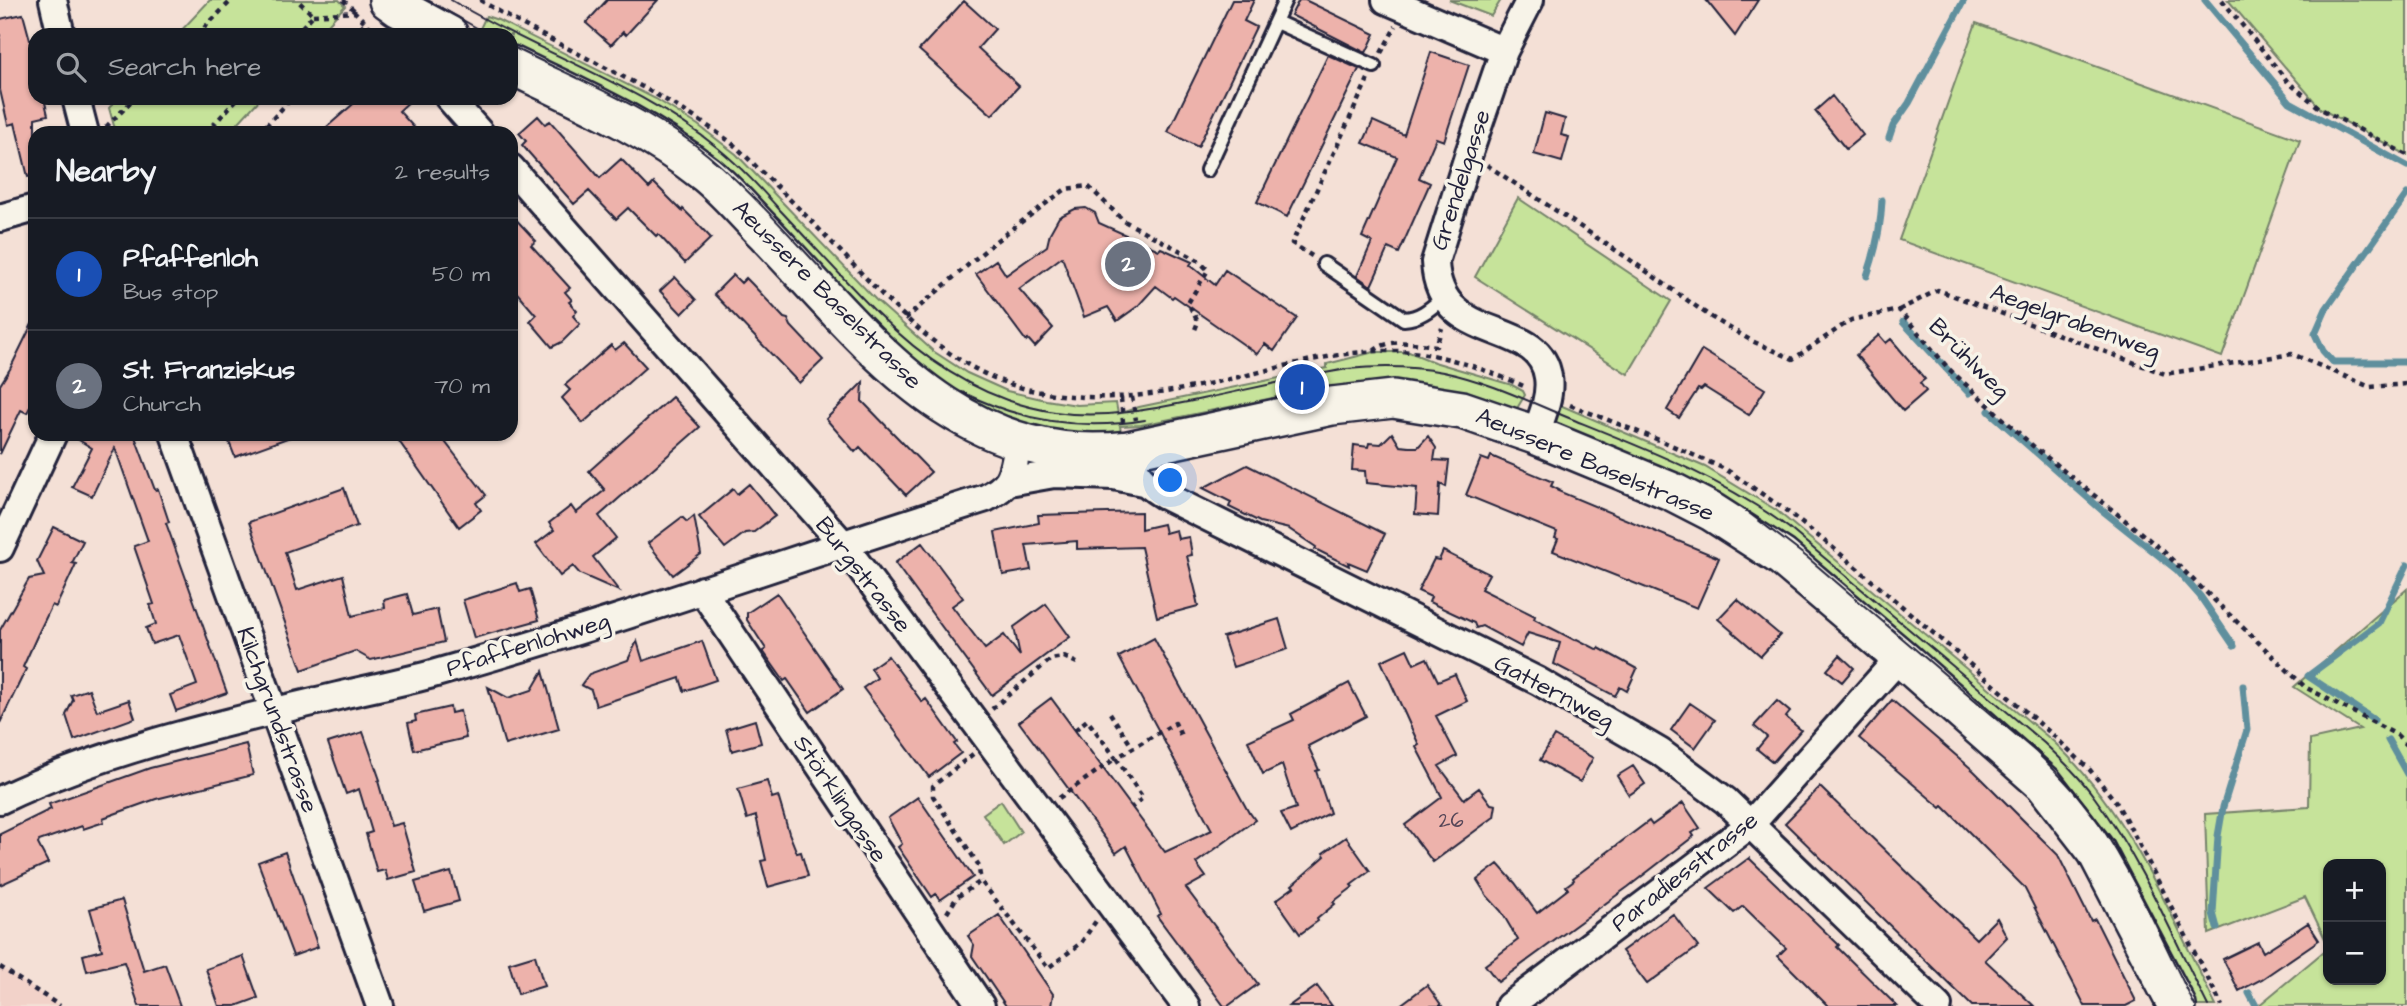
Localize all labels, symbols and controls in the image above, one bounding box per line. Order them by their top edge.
search box [28,28,518,105]
icon: search [52,48,90,86]
text: Search here [108,49,261,85]
street label: Grendelgasse [1422,106,1501,255]
text: Nearby [56,151,156,193]
text: 2 results [395,156,490,188]
street label: Aeussere Baselstrasse [725,193,929,397]
pin: 2 [1105,238,1151,290]
text: Pfaffenloh [123,240,258,276]
text: 1 [78,258,80,290]
text: 50 m [432,258,490,290]
street label: Aegelgrabenweg [1985,275,2165,369]
text: Bus stop [123,276,218,308]
street label: Brühlweg [1920,311,2017,408]
text: St. Franziskus [123,352,295,388]
pin: 1 [1279,361,1325,413]
text: 2 [72,370,86,402]
text: 70 m [434,370,490,402]
text: Church [123,388,201,420]
street label: Aeussere Baselstrasse [1471,399,1719,531]
your location [1153,463,1187,497]
street label: Burgstrasse [806,510,919,641]
street label: Pfaffenlohweg [442,604,614,687]
street label: Kilchgrundstrasse [227,622,326,818]
street label: Gatternweg [1488,646,1620,739]
street label: Störklingasse [784,728,895,870]
street label: Paradiesstrasse [1604,804,1766,940]
house number: 26 [1438,806,1464,835]
map controls [2323,859,2386,985]
button: + [2323,859,2386,922]
button: − [2323,922,2386,985]

